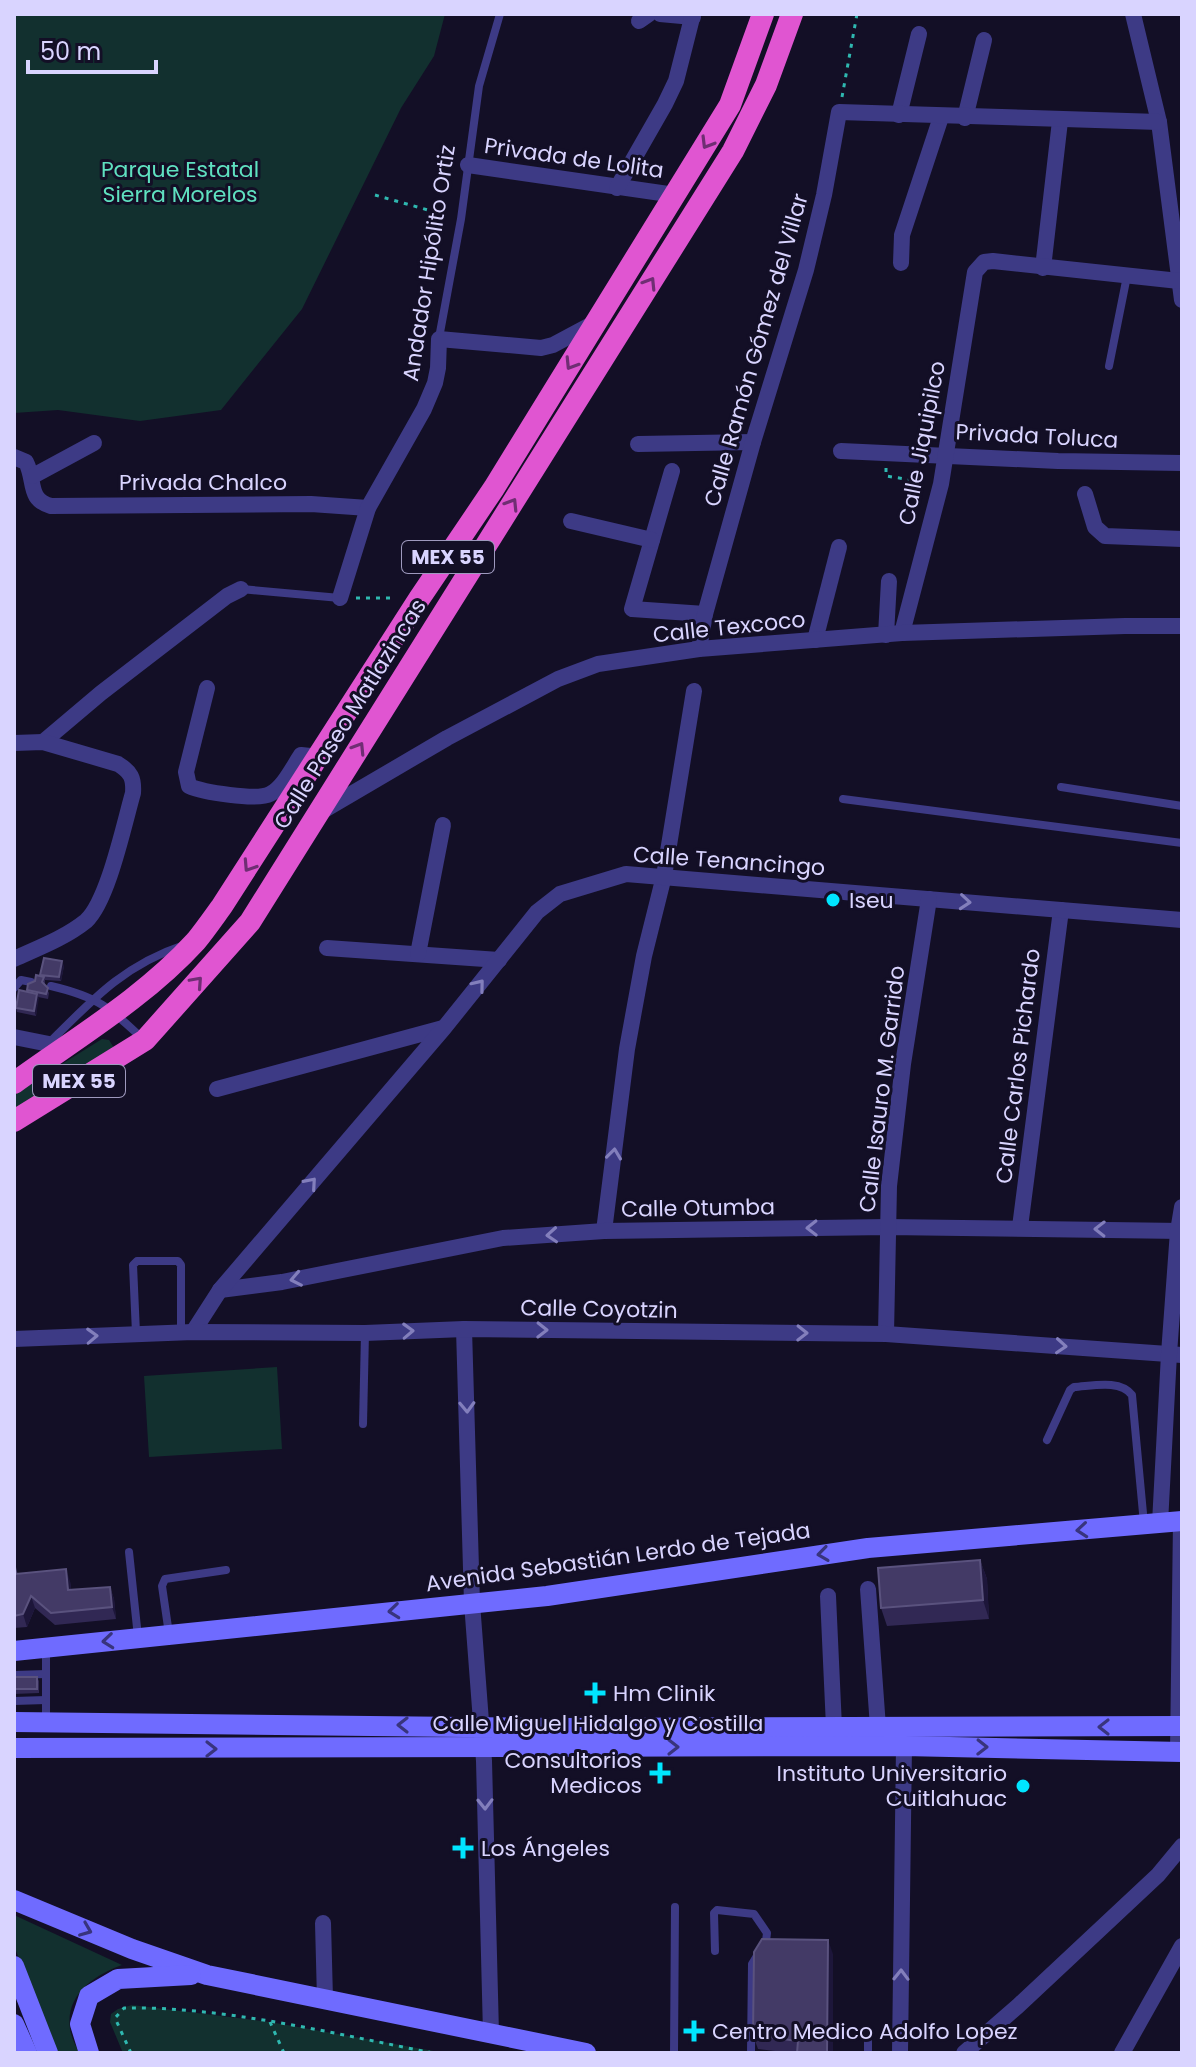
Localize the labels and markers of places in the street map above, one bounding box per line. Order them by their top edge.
place label: Iseu [849,885,894,916]
marker: Iseu [824,891,842,909]
place label: Hm Clinik [613,1678,716,1709]
marker: Hm Clinik [584,1682,606,1704]
place label: Consultorios Medicos [505,1745,642,1801]
place label: Instituto Universitario Cuitlahuac [777,1758,1007,1814]
marker: Consultorios Medicos [649,1762,671,1784]
marker: Instituto Universitario Cuitlahuac [1014,1777,1032,1795]
place label: Los Ángeles [481,1833,610,1864]
marker: Los Ángeles [452,1837,474,1859]
place label: Centro Medico Adolfo Lopez [712,2016,1018,2047]
marker: Centro Medico Adolfo Lopez [683,2020,705,2042]

